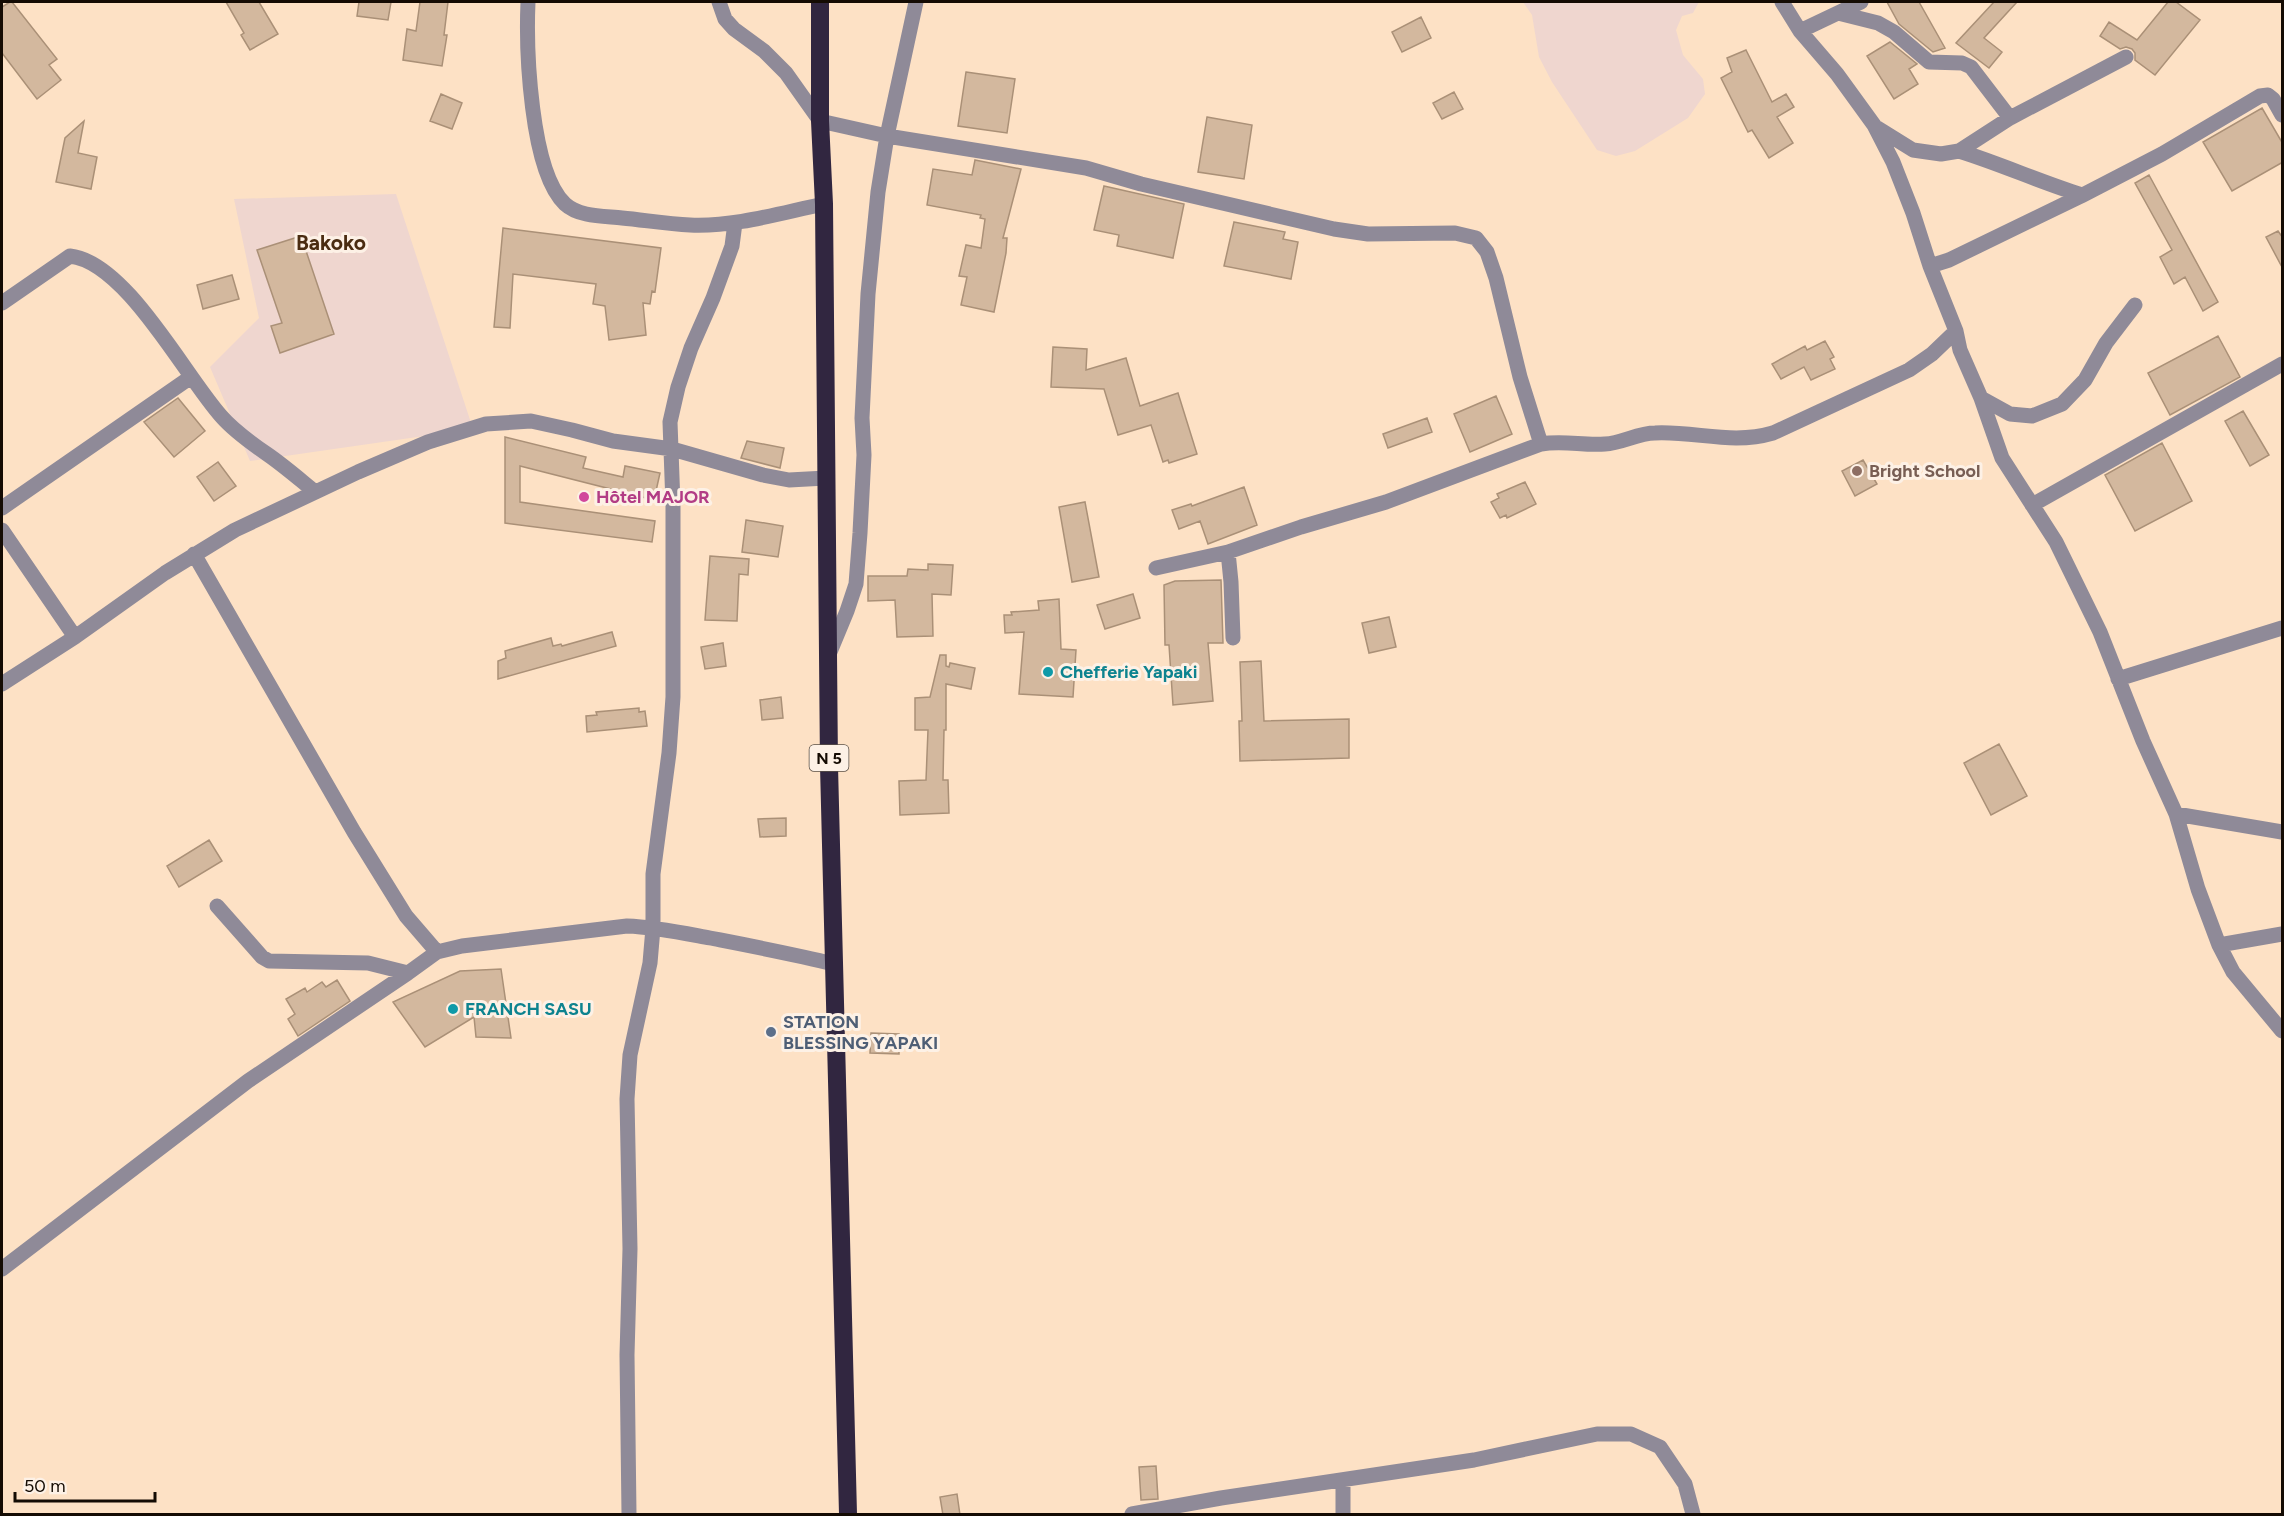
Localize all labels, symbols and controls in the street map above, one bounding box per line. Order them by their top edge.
district label: Bakoko [296,230,366,255]
place label: Bright School [1869,460,1981,482]
marker: Bright School [1850,464,1864,478]
place label: Hôtel MAJOR [596,486,710,508]
marker: Hôtel MAJOR [577,490,591,504]
place label: Chefferie Yapaki [1060,661,1197,683]
marker: Chefferie Yapaki [1041,665,1055,679]
road number: N 5 [810,745,848,771]
place label: FRANCH SASU [465,998,592,1020]
marker: FRANCH SASU [446,1002,460,1016]
place label: STATION BLESSING YAPAKI [783,1011,938,1054]
marker: STATION BLESSING YAPAKI [764,1025,778,1039]
scale bar [15,1465,154,1503]
text: 50 m [24,1475,66,1497]

